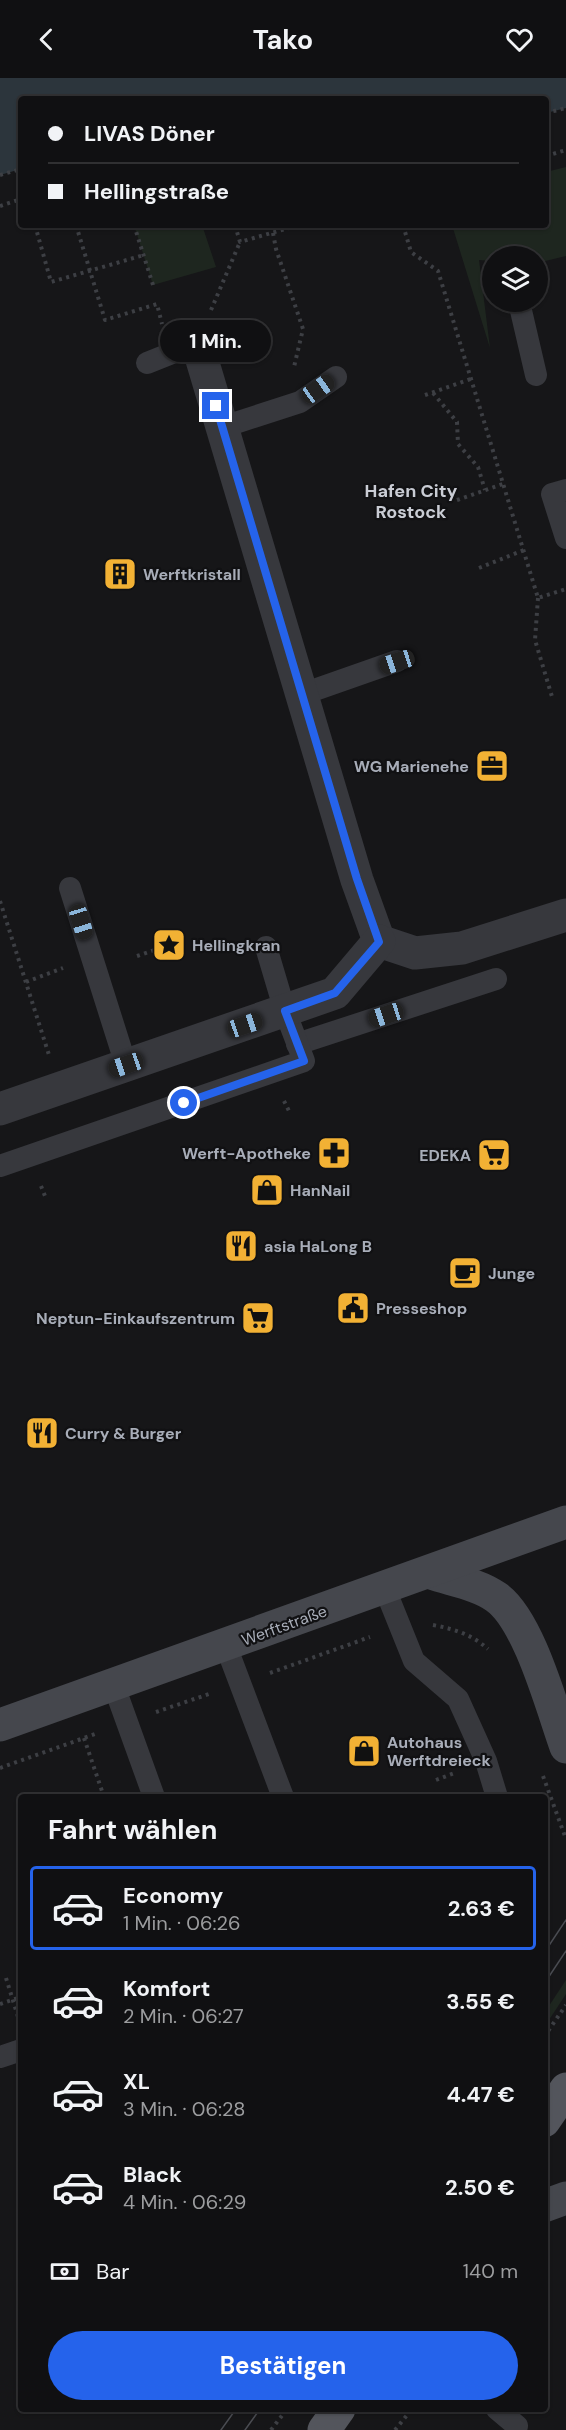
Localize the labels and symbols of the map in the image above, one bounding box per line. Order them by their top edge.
callout: 1 Min. [160,319,272,361]
car [298,371,338,407]
route end [202,392,229,419]
district label: Hafen City Rostock [365,479,458,524]
building icon: Werftkristall [102,556,138,592]
place label: Werftkristall [143,564,241,585]
car [377,648,417,676]
office icon: WG Marienehe [474,748,510,784]
place label: WG Marienehe [354,756,469,777]
car [67,902,95,942]
place icon: Hellingkran [151,927,187,963]
place label: Hellingkran [192,935,280,956]
car [366,1001,406,1029]
car [225,1011,265,1039]
car [106,1051,146,1079]
route start [170,1089,197,1116]
pharmacy icon: Werft-Apotheke [316,1135,352,1171]
supermarket icon: EDEKA [476,1137,512,1173]
place label: Werft-Apotheke [182,1143,311,1164]
place label: EDEKA [419,1145,471,1166]
shop icon: HanNail [249,1172,285,1208]
place label: HanNail [290,1180,350,1201]
restaurant icon: asia HaLong B [223,1228,259,1264]
place label: asia HaLong B [264,1236,372,1257]
cafe icon: Junge [447,1255,483,1291]
place label: Junge [488,1263,535,1284]
public building icon: Presseshop [335,1290,371,1326]
place label: Presseshop [376,1298,467,1319]
supermarket icon: Neptun-Einkaufszentrum [240,1300,276,1336]
place label: Neptun-Einkaufszentrum [36,1308,235,1329]
restaurant icon: Curry & Burger [24,1415,60,1451]
place label: Curry & Burger [65,1423,182,1444]
street label: Werftstraße [239,1600,330,1651]
place label: Autohaus Werftdreieck [387,1732,492,1771]
shop icon: Autohaus Werftdreieck [346,1733,382,1769]

